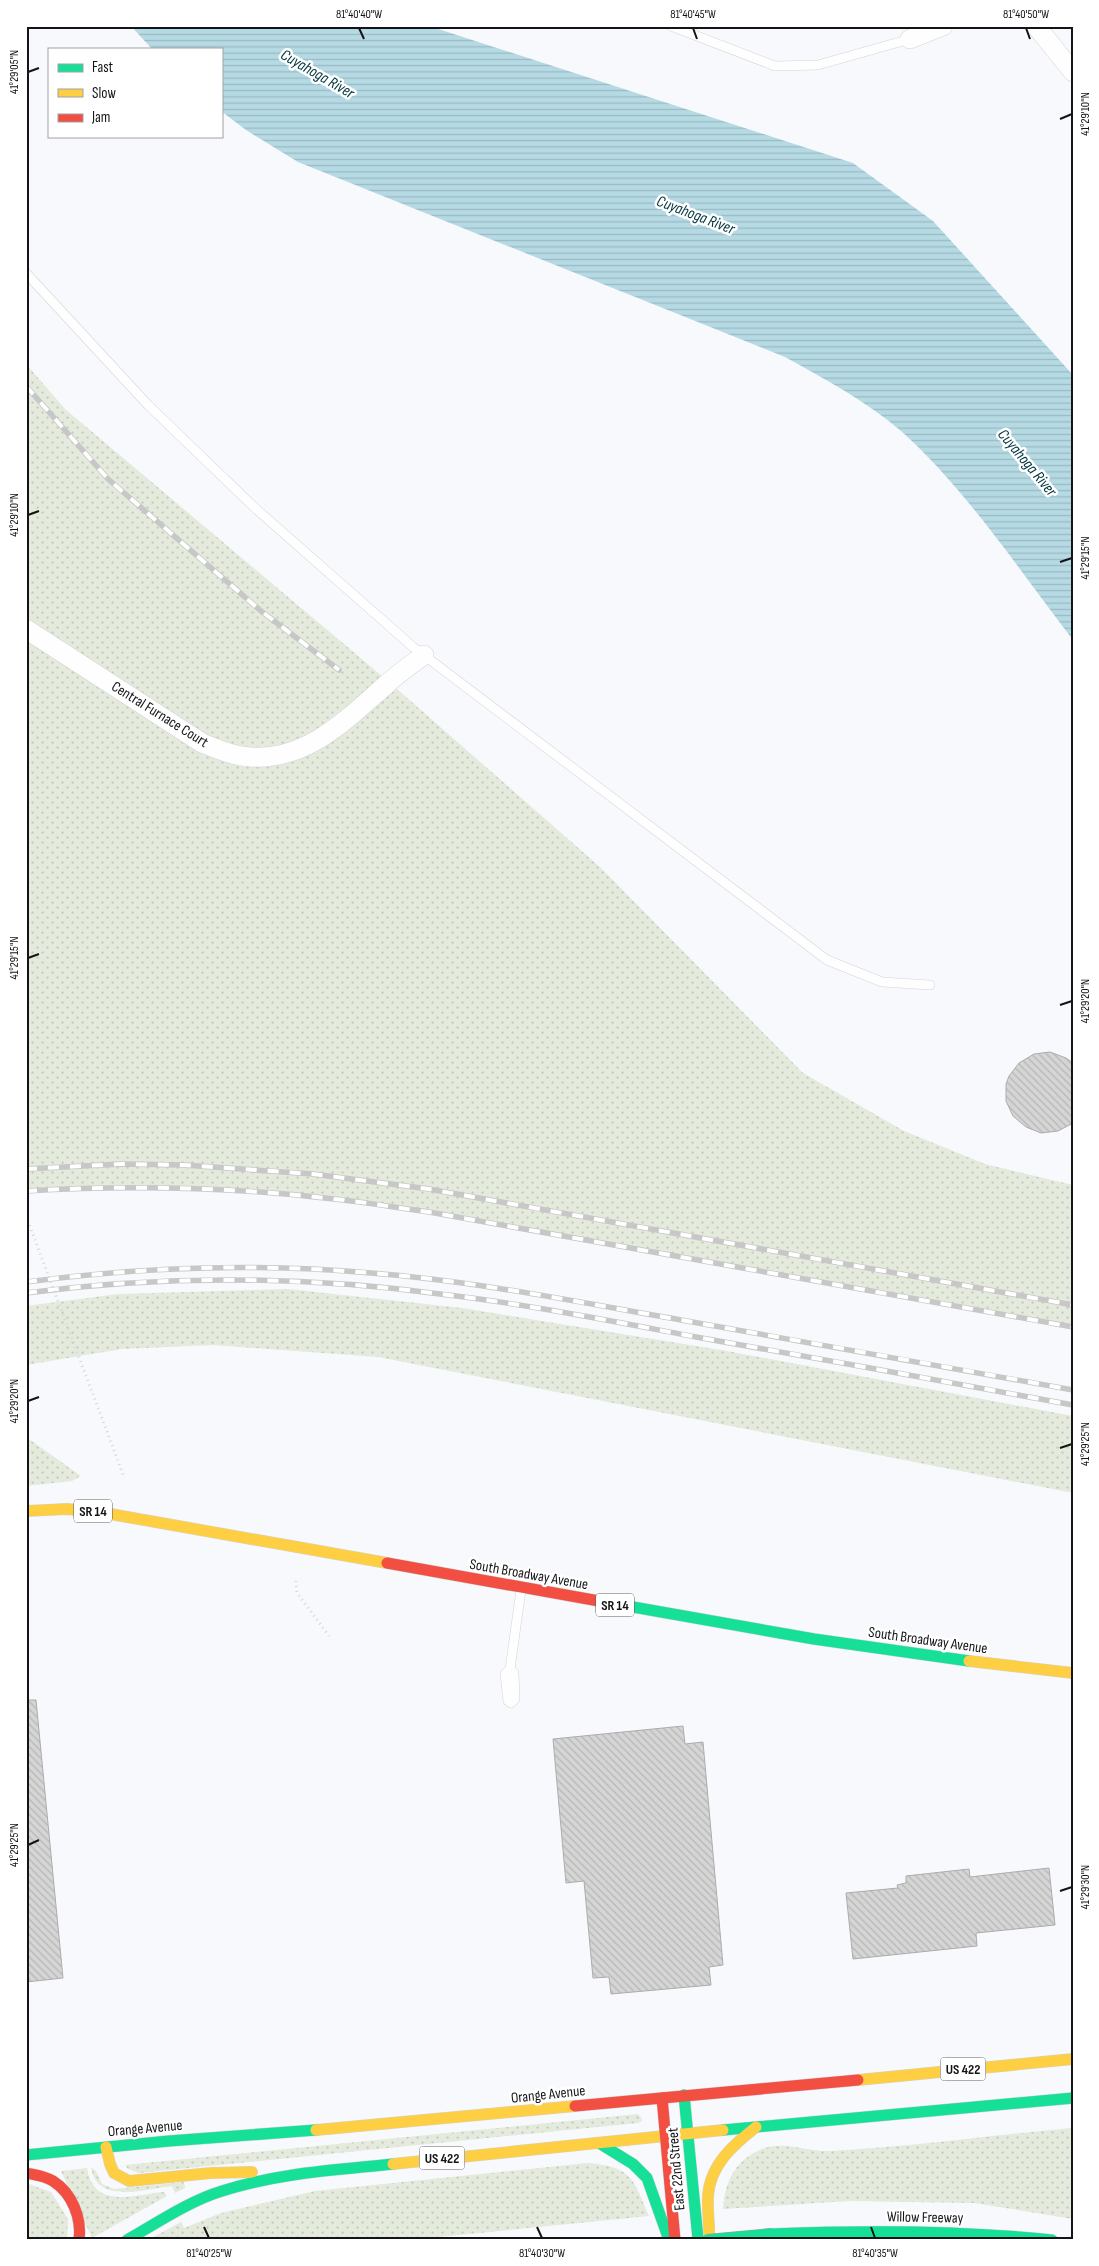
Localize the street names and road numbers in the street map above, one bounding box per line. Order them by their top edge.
street label: Central Furnace Court [108,677,212,752]
road number: SR 14 [74,1500,112,1522]
street label: South Broadway Avenue [468,1555,590,1594]
road number: SR 14 [596,1594,634,1616]
street label: South Broadway Avenue [867,1623,989,1658]
road number: US 422 [940,2058,986,2080]
street label: Orange Avenue [510,2081,586,2108]
street label: Orange Avenue [107,2116,183,2141]
street label: East 22nd Street [663,2126,690,2211]
road number: US 422 [420,2146,464,2170]
street label: Willow Freeway [887,2207,964,2228]

